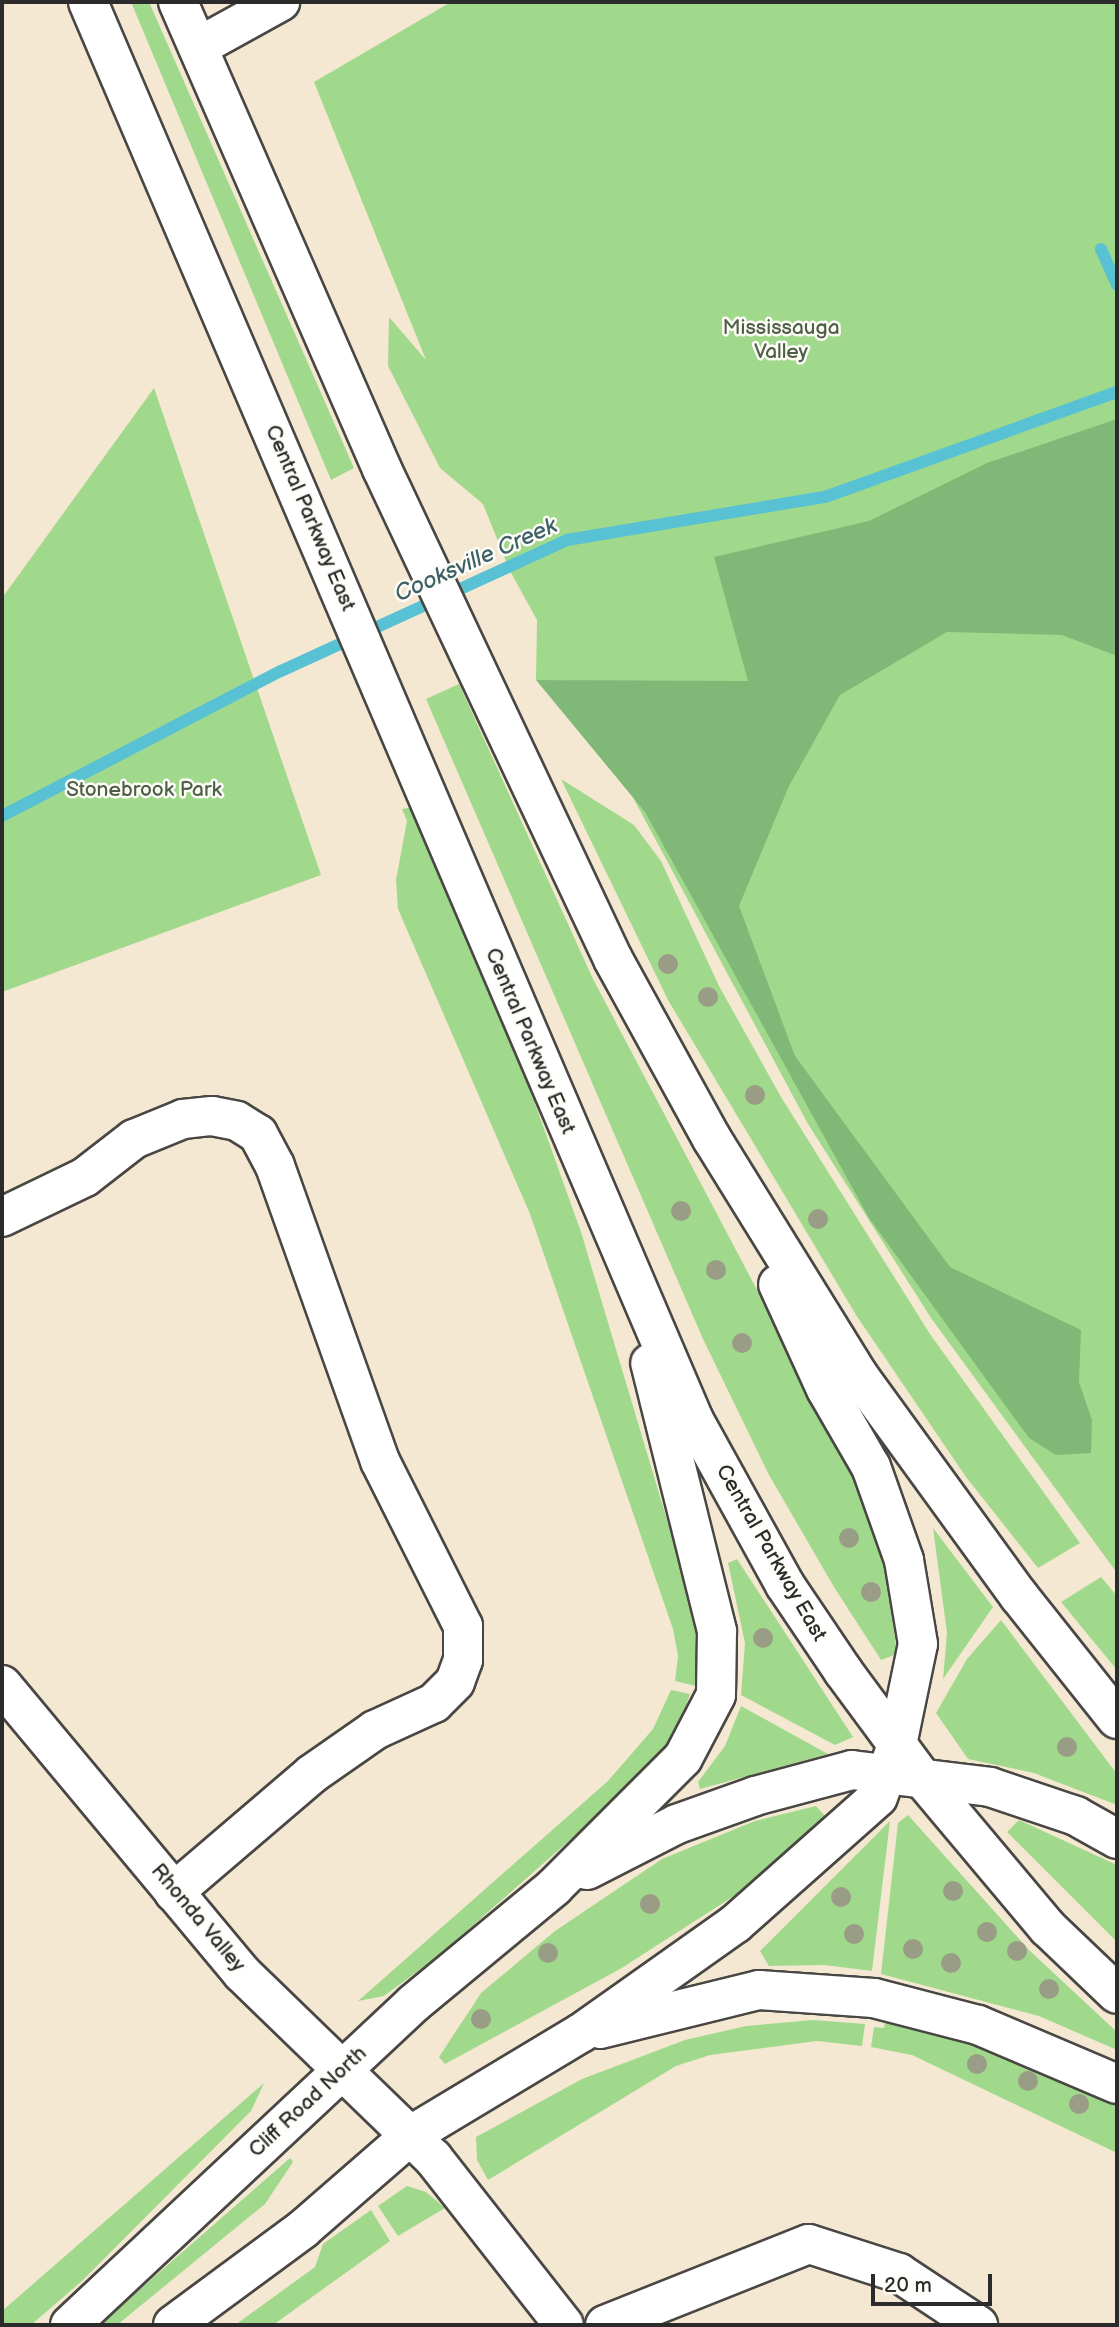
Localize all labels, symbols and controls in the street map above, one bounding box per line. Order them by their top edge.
park label: Mississauga Valley [722,315,840,365]
street label: Central Parkway East [259,421,361,615]
water label: Cooksville Creek [390,512,562,608]
park label: Stonebrook Park [66,777,222,803]
street label: Central Parkway East [479,944,581,1138]
street label: Central Parkway East [710,1460,832,1646]
street label: Rhonda Valley [145,1859,251,1977]
street label: Cliff Road North [244,2041,372,2163]
scale bar [874,2260,995,2304]
text: 20 m [884,2273,932,2298]

